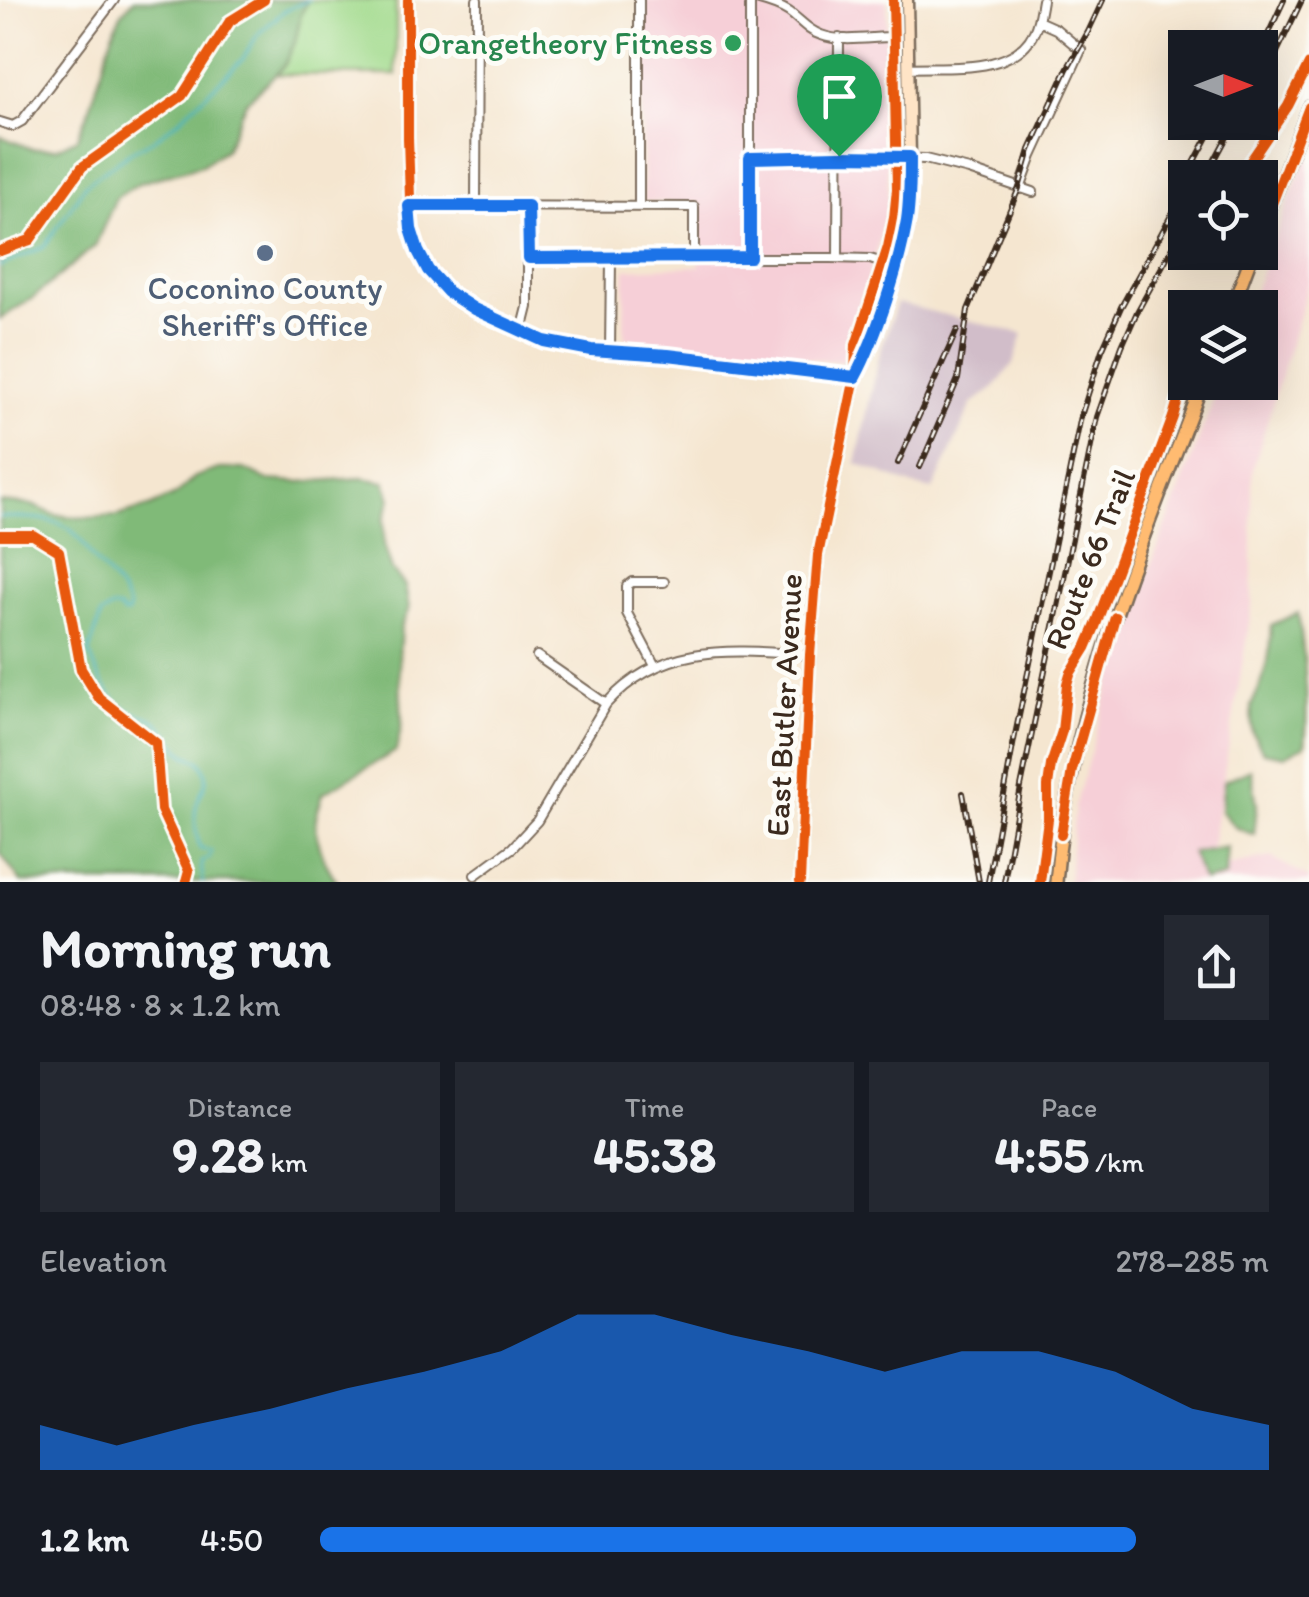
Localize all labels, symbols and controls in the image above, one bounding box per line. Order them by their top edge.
place label: Orangetheory Fitness [418,24,713,62]
north arrow [1168,30,1278,140]
map controls [1168,30,1278,400]
marker: Orangetheory Fitness [722,32,744,54]
pin [797,54,882,157]
icon: arrive [812,69,867,124]
button: locate [1168,160,1278,270]
marker: Coconino County Sheriff's Office [254,242,276,264]
place label: Coconino County Sheriff's Office [148,269,382,344]
button: layers [1168,290,1278,400]
street label: Route 66 Trail [1037,463,1143,655]
street label: East Butler Avenue [758,573,810,837]
text: Morning run [40,915,331,981]
button: share [1164,915,1269,1020]
text: 08:48 · 8 × 1.2 km [40,986,281,1024]
text: Distance [187,1090,292,1124]
text: Time [625,1090,684,1124]
text: Pace [1041,1090,1097,1124]
text: 9.28 [172,1124,264,1185]
text: 45:38 [593,1124,716,1185]
text: 4:55 [994,1124,1089,1185]
text: km [264,1145,308,1179]
text: /km [1089,1145,1144,1179]
text: Elevation [40,1242,167,1280]
text: 278–285 m [1116,1242,1269,1280]
text: 1.2 km [40,1521,129,1559]
text: 4:50 [200,1521,264,1559]

